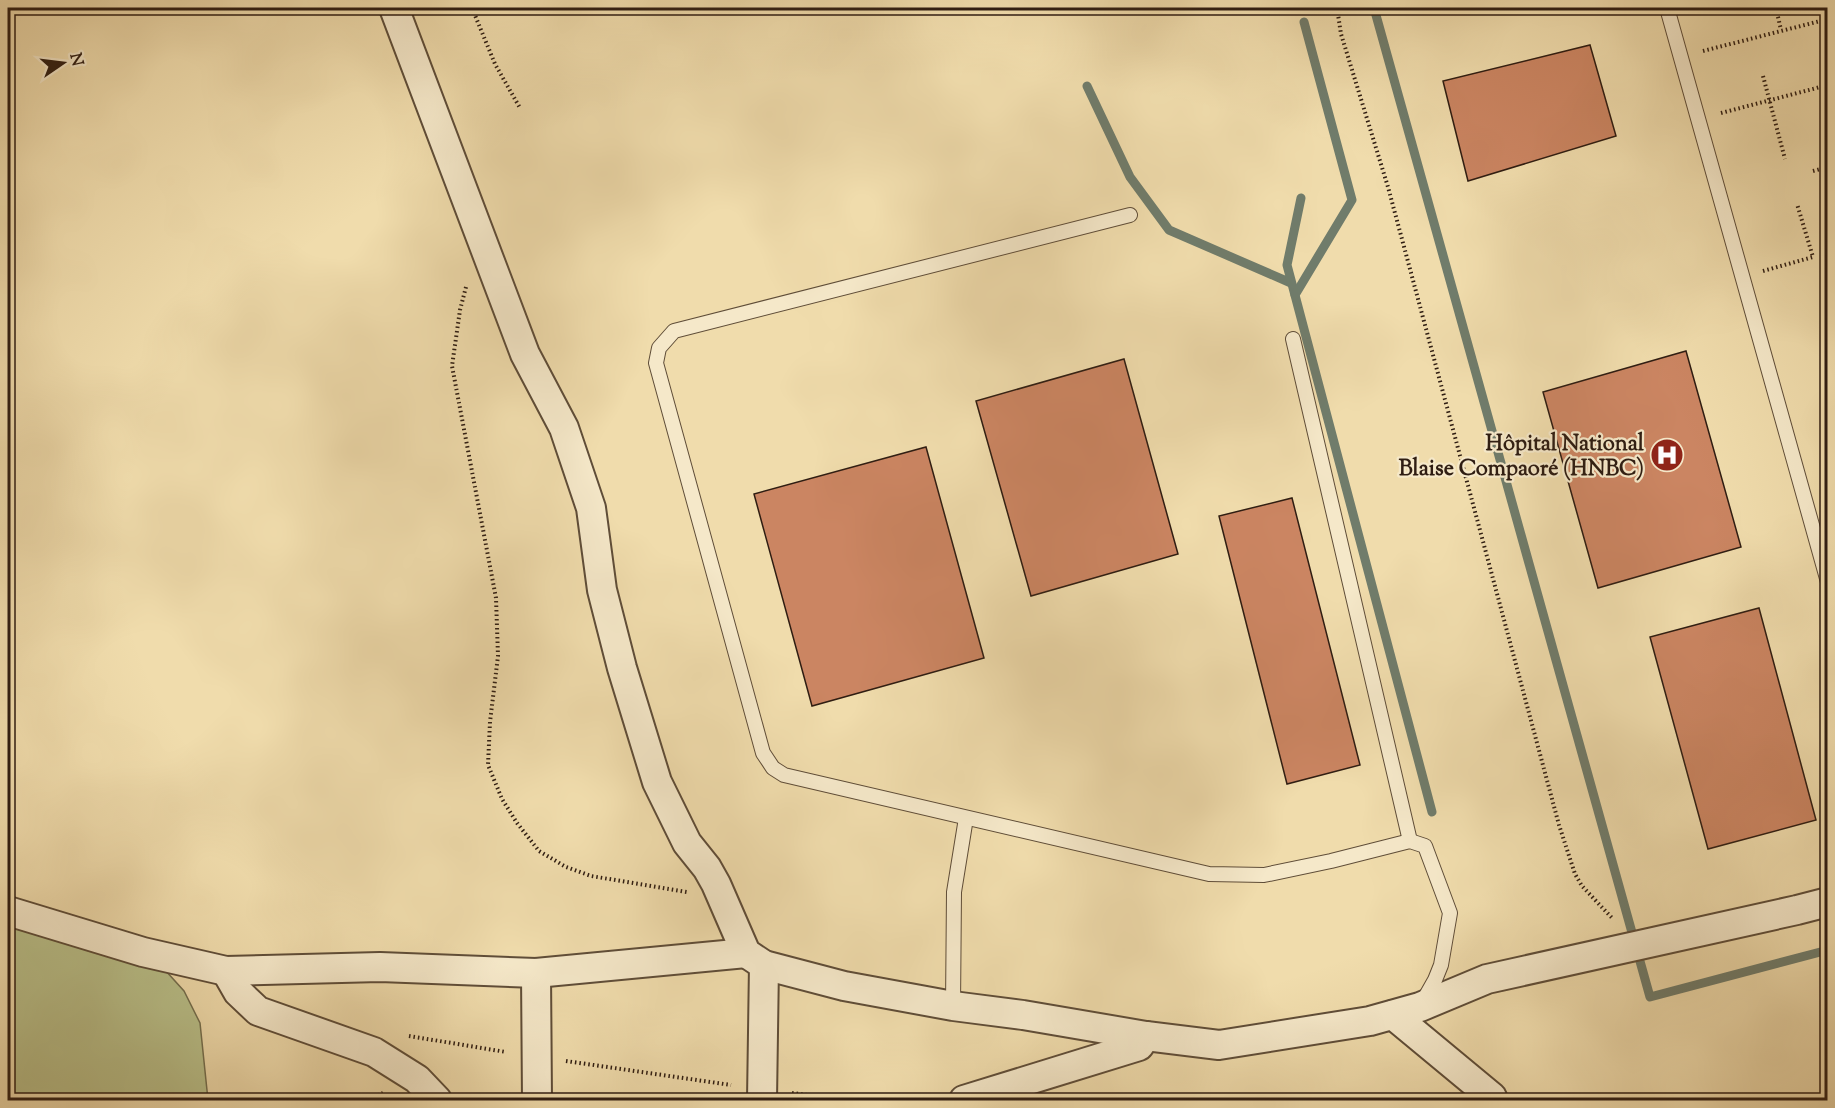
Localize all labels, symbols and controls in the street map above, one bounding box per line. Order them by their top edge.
north arrow [33,33,93,93]
text: N [62,51,88,69]
place label: Hôpital National Blaise Compaoré (HNBC) [1399,429,1645,486]
hospital icon: Hôpital National Blaise Compaoré (HNBC) [1649,437,1685,473]

